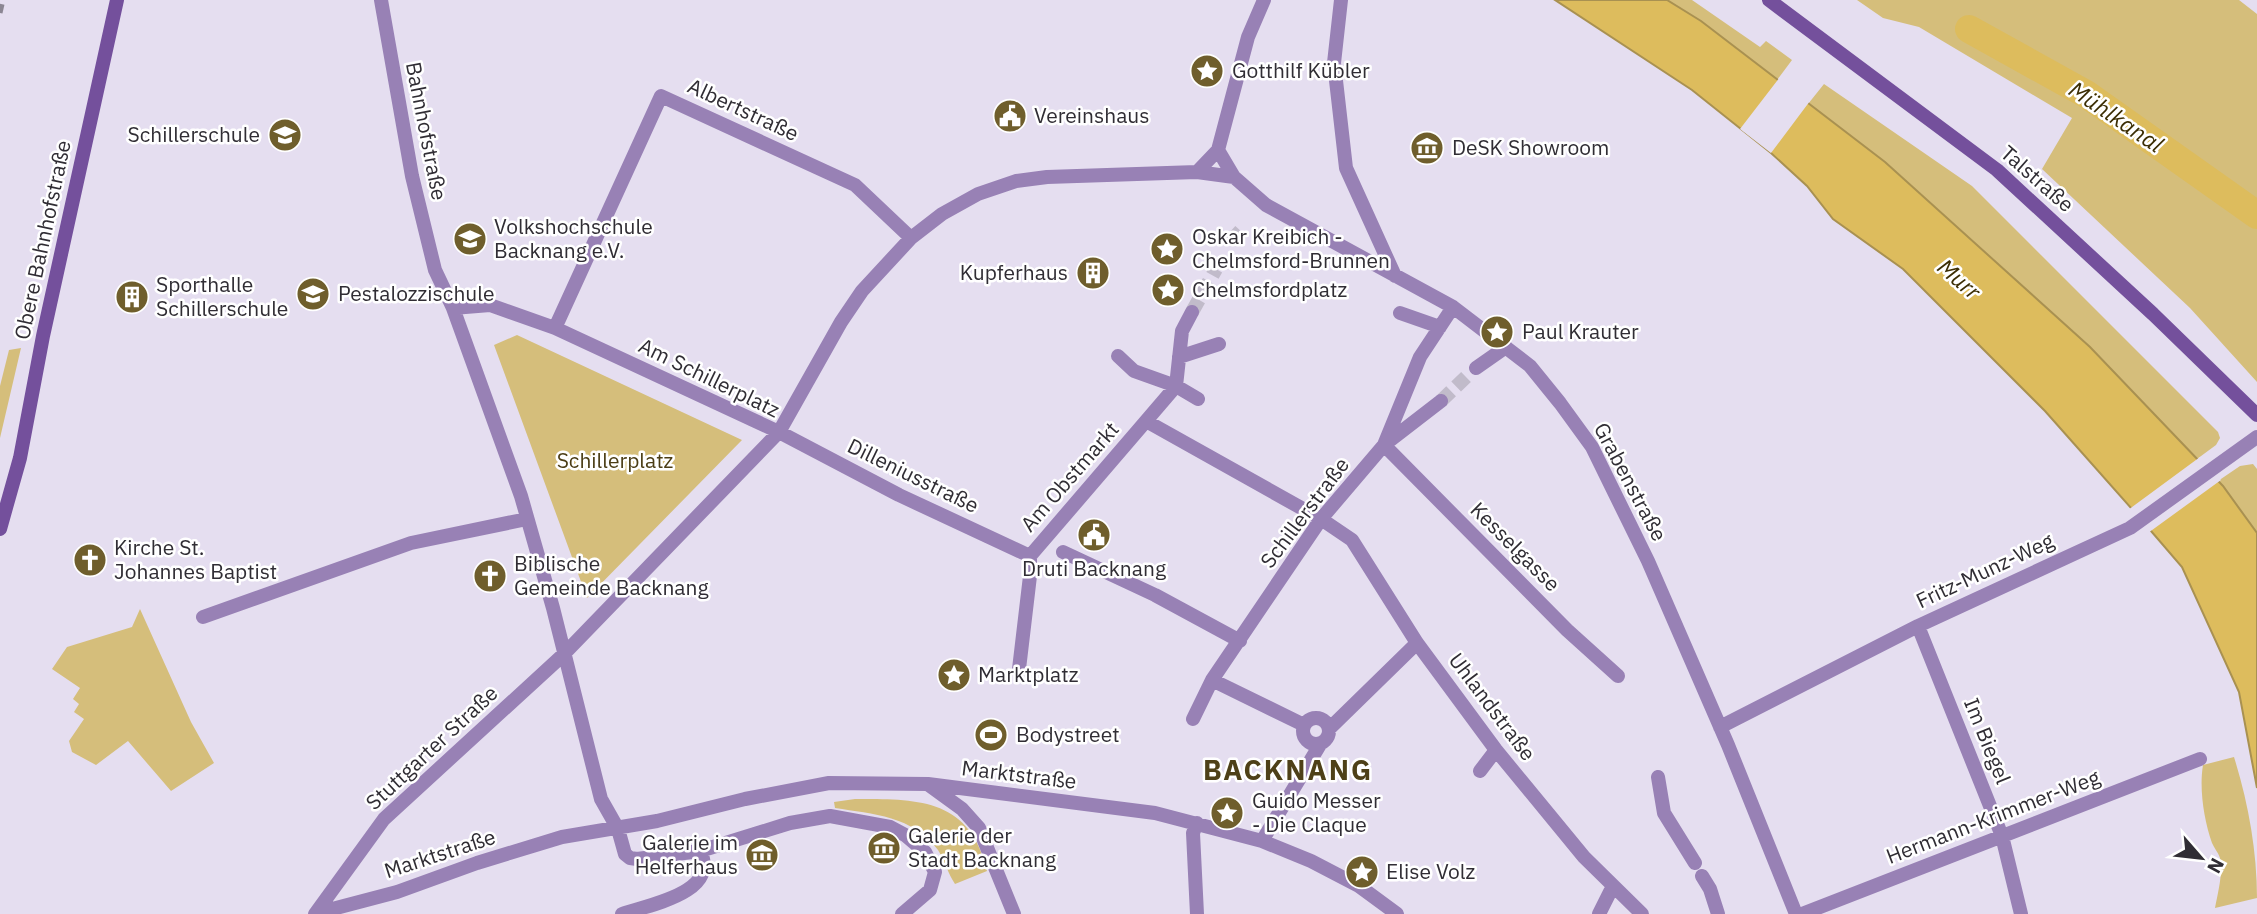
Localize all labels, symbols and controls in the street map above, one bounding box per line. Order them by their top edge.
place icon: Gotthilf Kübler [1188,52,1226,90]
place label: Gotthilf Kübler [1232,56,1370,84]
street label: Bahnhofstraße [400,59,454,202]
street label: Albertstraße [683,71,803,147]
water label: Mühlkanal [2064,74,2170,159]
public building icon: Vereinshaus [991,97,1029,135]
place label: Vereinshaus [1034,101,1150,129]
school or university icon: Schillerschule [266,116,304,154]
place label: Schillerschule [128,120,260,148]
museum icon: DeSK Showroom [1408,129,1446,167]
place label: DeSK Showroom [1452,133,1609,161]
street label: Obere Bahnhofstraße [7,138,77,342]
street label: Talstraße [1995,139,2080,218]
place label: Volkshochschule Backnang e.V. [494,212,653,264]
school or university icon: Volkshochschule Backnang e.V. [451,220,489,258]
place label: Oskar Kreibich - Chelmsford-Brunnen [1192,222,1390,274]
place icon: Oskar Kreibich - Chelmsford-Brunnen [1148,230,1186,268]
water label: Murr [1932,251,1988,306]
building icon: Kupferhaus [1074,254,1112,292]
place label: Kupferhaus [960,258,1068,286]
place label: Sporthalle Schillerschule [156,270,288,322]
place icon: Chelmsfordplatz [1149,271,1187,309]
school or university icon: Pestalozzischule [294,275,332,313]
place label: Chelmsfordplatz [1192,275,1347,303]
building icon: Sporthalle Schillerschule [113,278,151,316]
place label: Pestalozzischule [338,279,495,307]
place icon: Paul Krauter [1478,313,1516,351]
place label: Paul Krauter [1522,317,1639,345]
street label: Am Schillerplatz [634,331,785,423]
street label: Am Obstmarkt [1014,416,1125,537]
street label: Grabenstraße [1588,417,1674,546]
street label: Dilleniusstraße [843,431,984,519]
park label: Schillerplatz [557,446,674,474]
street label: Schillerstraße [1253,451,1355,573]
street label: Kesselgasse [1465,495,1567,597]
public building icon: Druti Backnang [1075,516,1113,554]
street label: Fritz-Munz-Weg [1911,526,2058,614]
place label: Kirche St. Johannes Baptist [114,533,277,585]
church icon: Kirche St. Johannes Baptist [71,541,109,579]
place label: Biblische Gemeinde Backnang [514,549,709,601]
place label: Druti Backnang [1022,554,1166,582]
church icon: Biblische Gemeinde Backnang [471,557,509,595]
street label: Uhlandstraße [1443,647,1543,766]
place icon: Marktplatz [935,656,973,694]
place label: Marktplatz [978,660,1079,688]
street label: Stuttgarter Straße [359,679,503,816]
street label: Im Biegel [1958,693,2018,788]
sports icon: Bodystreet [972,716,1010,754]
place label: Bodystreet [1016,720,1120,748]
district label: BACKNANG [1203,751,1373,788]
street label: Marktstraße [960,753,1078,795]
street label: Hermann-Krimmer-Weg [1882,762,2103,870]
place label: Guido Messer - Die Claque [1252,786,1381,838]
place icon: Guido Messer - Die Claque [1208,794,1246,832]
place label: Galerie der Stadt Backnang [908,821,1056,873]
street label: Marktstraße [380,822,499,884]
north arrow [2166,823,2236,893]
place label: Galerie im Helferhaus [635,828,738,880]
museum icon: Galerie der Stadt Backnang [865,829,903,867]
museum icon: Galerie im Helferhaus [743,836,781,874]
place icon: Elise Volz [1343,853,1381,891]
text: N [2202,854,2230,878]
place label: Elise Volz [1386,857,1476,885]

